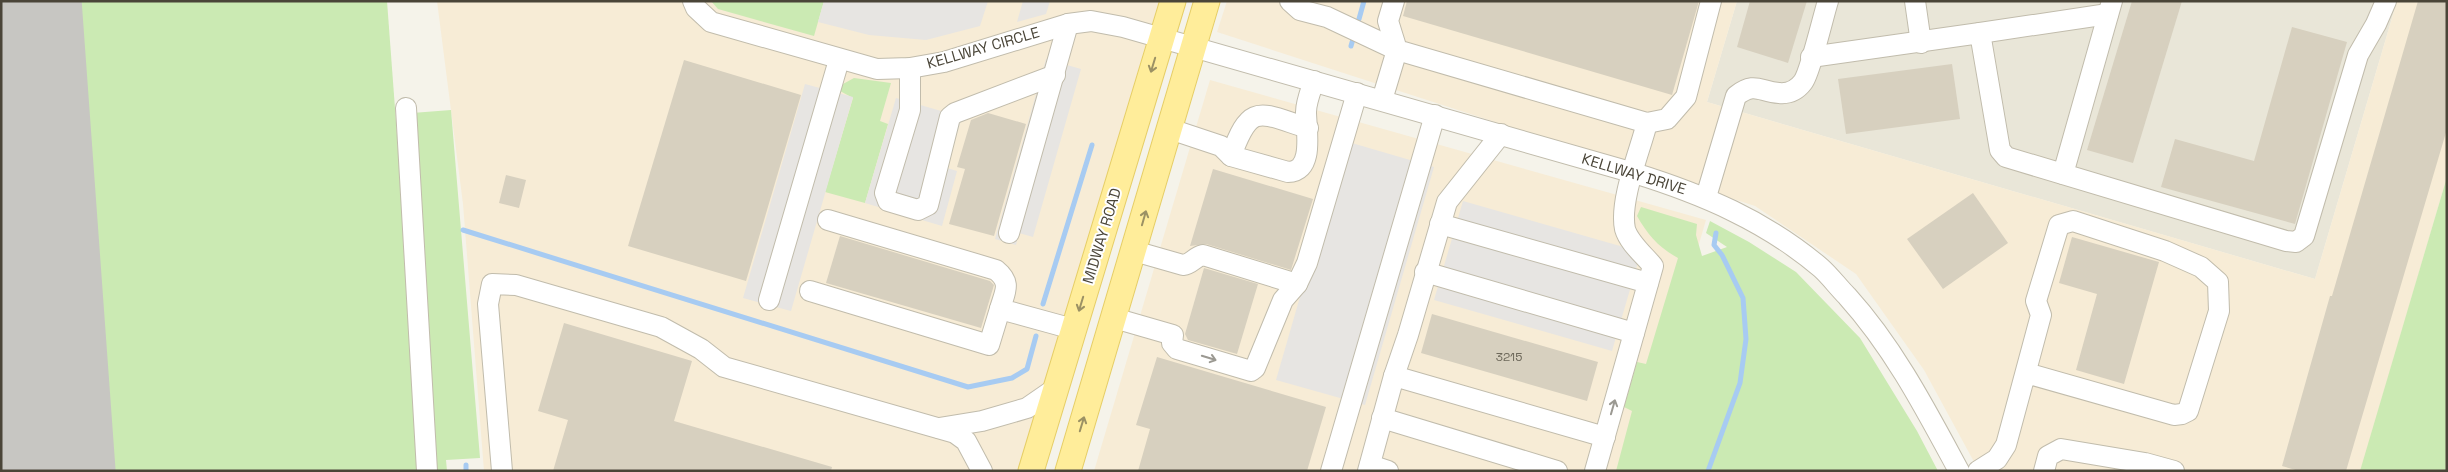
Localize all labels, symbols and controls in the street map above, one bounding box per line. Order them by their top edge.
street label: KELLWAY CIRCLE [924,22,1041,73]
one-way arrow [1148,56,1158,72]
street label: KELLWAY DRIVE [1580,149,1689,198]
street label: MIDWAY ROAD [1078,186,1125,286]
one-way arrow [1140,211,1150,227]
one-way arrow [1076,296,1086,312]
house number: 3215 [1496,349,1522,365]
one-way arrow [1200,354,1216,364]
one-way arrow [1609,400,1619,416]
one-way arrow [1077,416,1087,432]

